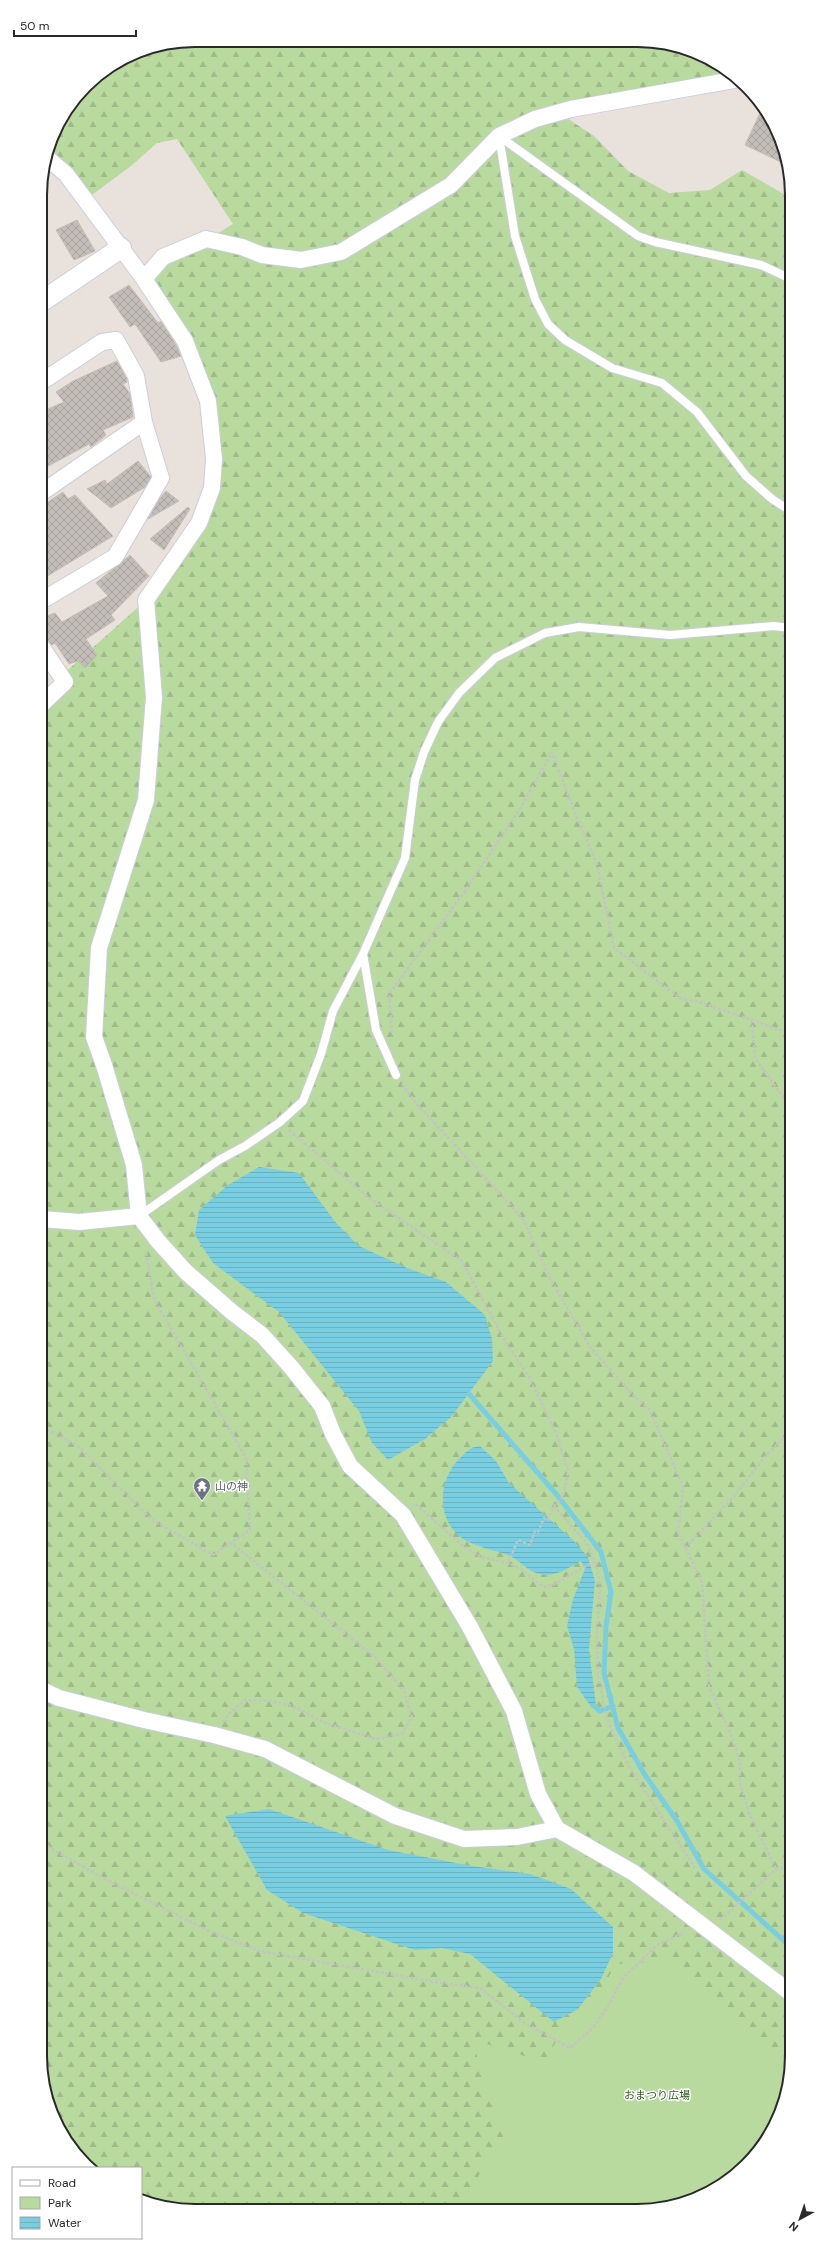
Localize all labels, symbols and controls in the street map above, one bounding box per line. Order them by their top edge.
scale bar [14,12,136,38]
text: 50 m [20,18,49,34]
temple icon: 山の神 [192,1476,212,1501]
place label: 山の神 [215,1479,248,1493]
park label: おまつり広場 [624,2088,690,2102]
legend [12,2167,142,2239]
text: Road [48,2175,76,2191]
text: Park [48,2195,72,2211]
north arrow [780,2199,820,2239]
text: Water [48,2215,82,2231]
text: N [786,2219,801,2235]

